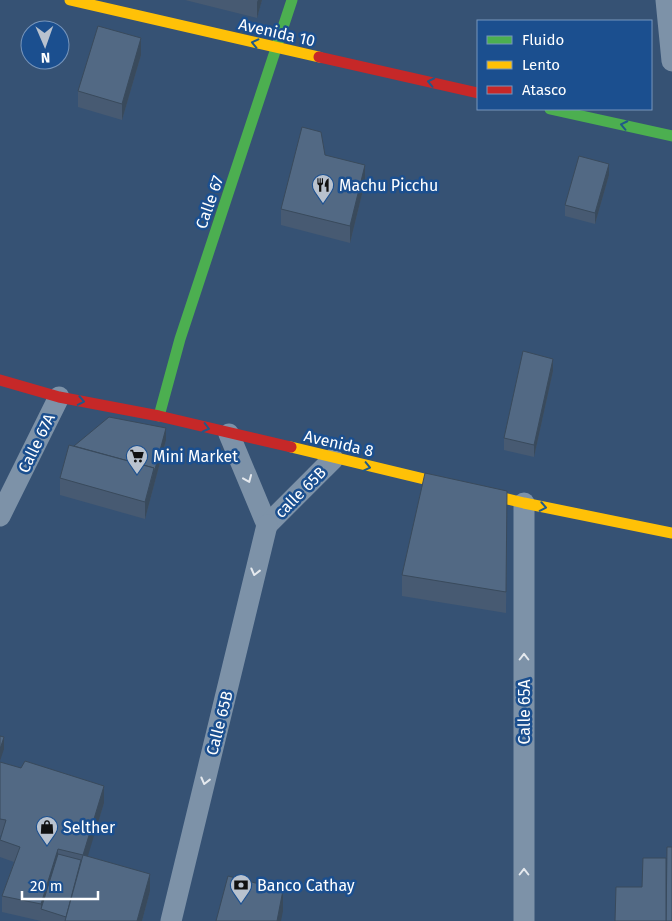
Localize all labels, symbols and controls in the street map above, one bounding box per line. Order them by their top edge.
street label: Avenida 10 [237,14,317,51]
north arrow [20,20,70,70]
legend [477,20,652,110]
text: Fluido [522,31,564,49]
one-way arrow [250,38,259,49]
text: N [40,49,50,66]
text: Lento [522,56,560,74]
one-way arrow [426,78,435,88]
text: Atasco [522,81,567,99]
one-way arrow [620,120,629,131]
street label: Calle 67 [192,173,227,231]
restaurant icon: Machu Picchu [311,173,335,204]
place label: Machu Picchu [339,176,438,195]
one-way arrow [77,395,85,406]
street label: Calle 67A [14,410,59,476]
one-way arrow [202,422,210,433]
street label: Avenida 8 [302,426,376,461]
supermarket icon: Mini Market [125,444,149,475]
place label: Mini Market [153,447,238,466]
one-way arrow [363,461,372,472]
street label: calle 65B [271,463,330,522]
one-way arrow [241,474,252,483]
one-way arrow [538,501,547,511]
one-way arrow [250,567,261,576]
one-way arrow [519,653,529,661]
street label: Calle 65A [515,679,534,745]
street label: Calle 65B [202,689,237,757]
one-way arrow [200,776,211,785]
shop icon: Selther [35,815,59,846]
place label: Selther [63,818,116,837]
scale bar [22,868,99,900]
one-way arrow [519,868,529,876]
bank icon: Banco Cathay [229,873,253,904]
place label: Banco Cathay [257,876,355,895]
text: 20 m [30,877,63,895]

